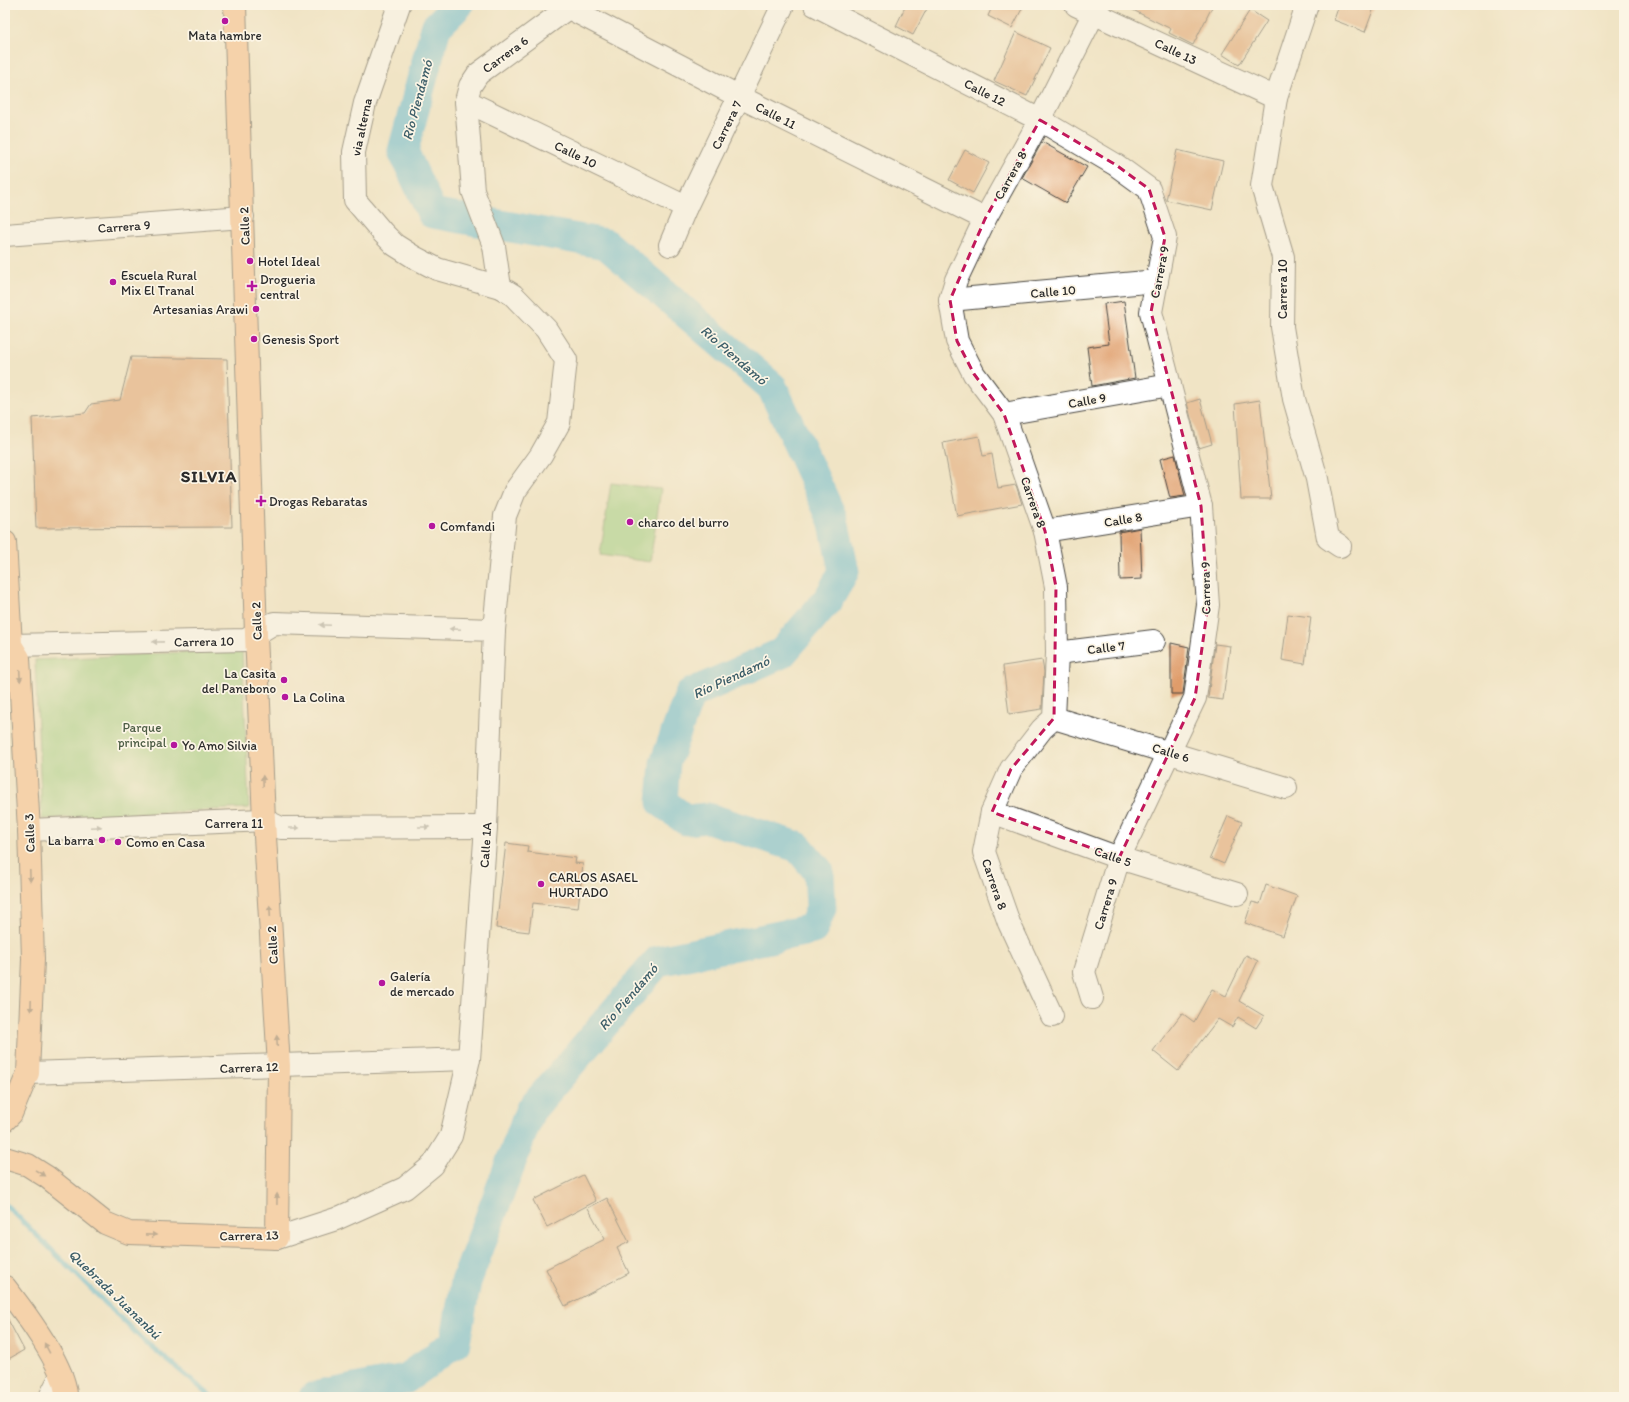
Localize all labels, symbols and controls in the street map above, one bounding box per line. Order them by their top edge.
marker: Mata hambre [220,16,230,26]
place label: Mata hambre [188,28,262,43]
street label: Carrera 6 [479,33,531,76]
street label: Calle 13 [1152,35,1199,68]
water label: Río Piendamó [399,57,437,142]
street label: Calle 12 [962,76,1008,109]
street label: via alterna [348,96,375,157]
street label: Carrera 7 [708,98,745,152]
street label: Calle 11 [753,99,799,132]
street label: Calle 10 [552,138,600,171]
street label: Carrera 8 [991,148,1030,202]
street label: Calle 2 [236,206,253,245]
street label: Carrera 9 [97,217,151,236]
street label: Carrera 9 [1147,244,1172,300]
place label: Hotel Ideal [258,254,320,269]
marker: Hotel Ideal [245,256,255,266]
street label: Carrera 10 [1275,259,1290,319]
place label: Escuela Rural Mix El Tranal [121,268,197,298]
place label: Drogueria central [260,272,316,302]
marker: Escuela Rural Mix El Tranal [108,277,118,287]
marker: Drogueria central [247,281,257,291]
street label: Calle 10 [1030,282,1076,301]
place label: Artesanias Arawi [153,302,248,317]
marker: Artesanias Arawi [251,304,261,314]
water label: Río Piendamó [697,322,771,389]
place label: Genesis Sport [262,332,339,347]
marker: Genesis Sport [249,334,259,344]
street label: Calle 9 [1067,390,1107,411]
district label: SILVIA [181,466,237,486]
street label: Carrera 8 [1018,475,1049,530]
place label: Drogas Rebaratas [269,494,368,509]
marker: Drogas Rebaratas [256,496,266,506]
street label: Calle 8 [1103,509,1143,530]
place label: charco del burro [638,515,729,530]
marker: charco del burro [625,517,635,527]
place label: Comfandi [440,519,495,534]
marker: Comfandi [427,521,437,531]
street label: Carrera 9 [1198,561,1213,615]
street label: Calle 2 [248,601,265,640]
one-way arrow [319,621,331,628]
one-way arrow [449,625,461,632]
street label: Carrera 10 [174,633,234,650]
street label: Calle 7 [1086,638,1126,657]
one-way arrow [151,639,164,645]
water label: Río Piendamó [690,652,773,703]
place label: La Casita del Panebono [202,666,276,696]
one-way arrow [17,670,24,682]
marker: La Casita del Panebono [279,675,289,685]
place label: La Colina [293,690,345,705]
marker: La Colina [280,692,290,702]
park label: Parque principal [118,720,167,750]
place label: Yo Amo Silvia [182,738,258,753]
marker: Yo Amo Silvia [169,740,179,750]
street label: Calle 6 [1150,740,1192,765]
one-way arrow [259,775,266,787]
street label: Calle 3 [21,813,38,853]
street label: Carrera 11 [205,816,263,831]
street label: Calle 1A [476,821,495,868]
one-way arrow [90,824,103,830]
one-way arrow [418,824,431,830]
one-way arrow [288,825,301,831]
place label: La barra [48,833,94,848]
marker: La barra [97,835,107,845]
place label: Como en Casa [126,835,206,850]
marker: Como en Casa [113,837,123,847]
street label: Calle 5 [1092,843,1134,870]
street label: Carrera 8 [979,857,1010,912]
one-way arrow [27,870,34,882]
place label: CARLOS ASAEL HURTADO [549,870,638,900]
street label: Carrera 9 [1091,876,1120,932]
marker: CARLOS ASAEL HURTADO [536,879,546,889]
one-way arrow [266,905,273,917]
street label: Calle 2 [264,925,281,965]
water label: Río Piendamó [595,960,662,1034]
place label: Galería de mercado [390,969,455,999]
marker: Galería de mercado [377,978,387,988]
one-way arrow [28,1000,34,1013]
one-way arrow [274,1035,281,1047]
street label: Carrera 12 [219,1059,279,1076]
one-way arrow [35,1169,46,1177]
one-way arrow [274,1192,280,1205]
street label: Carrera 13 [219,1227,279,1244]
one-way arrow [145,1232,158,1238]
water label: Quebrada Juananbú [65,1246,165,1343]
one-way arrow [43,1343,50,1354]

